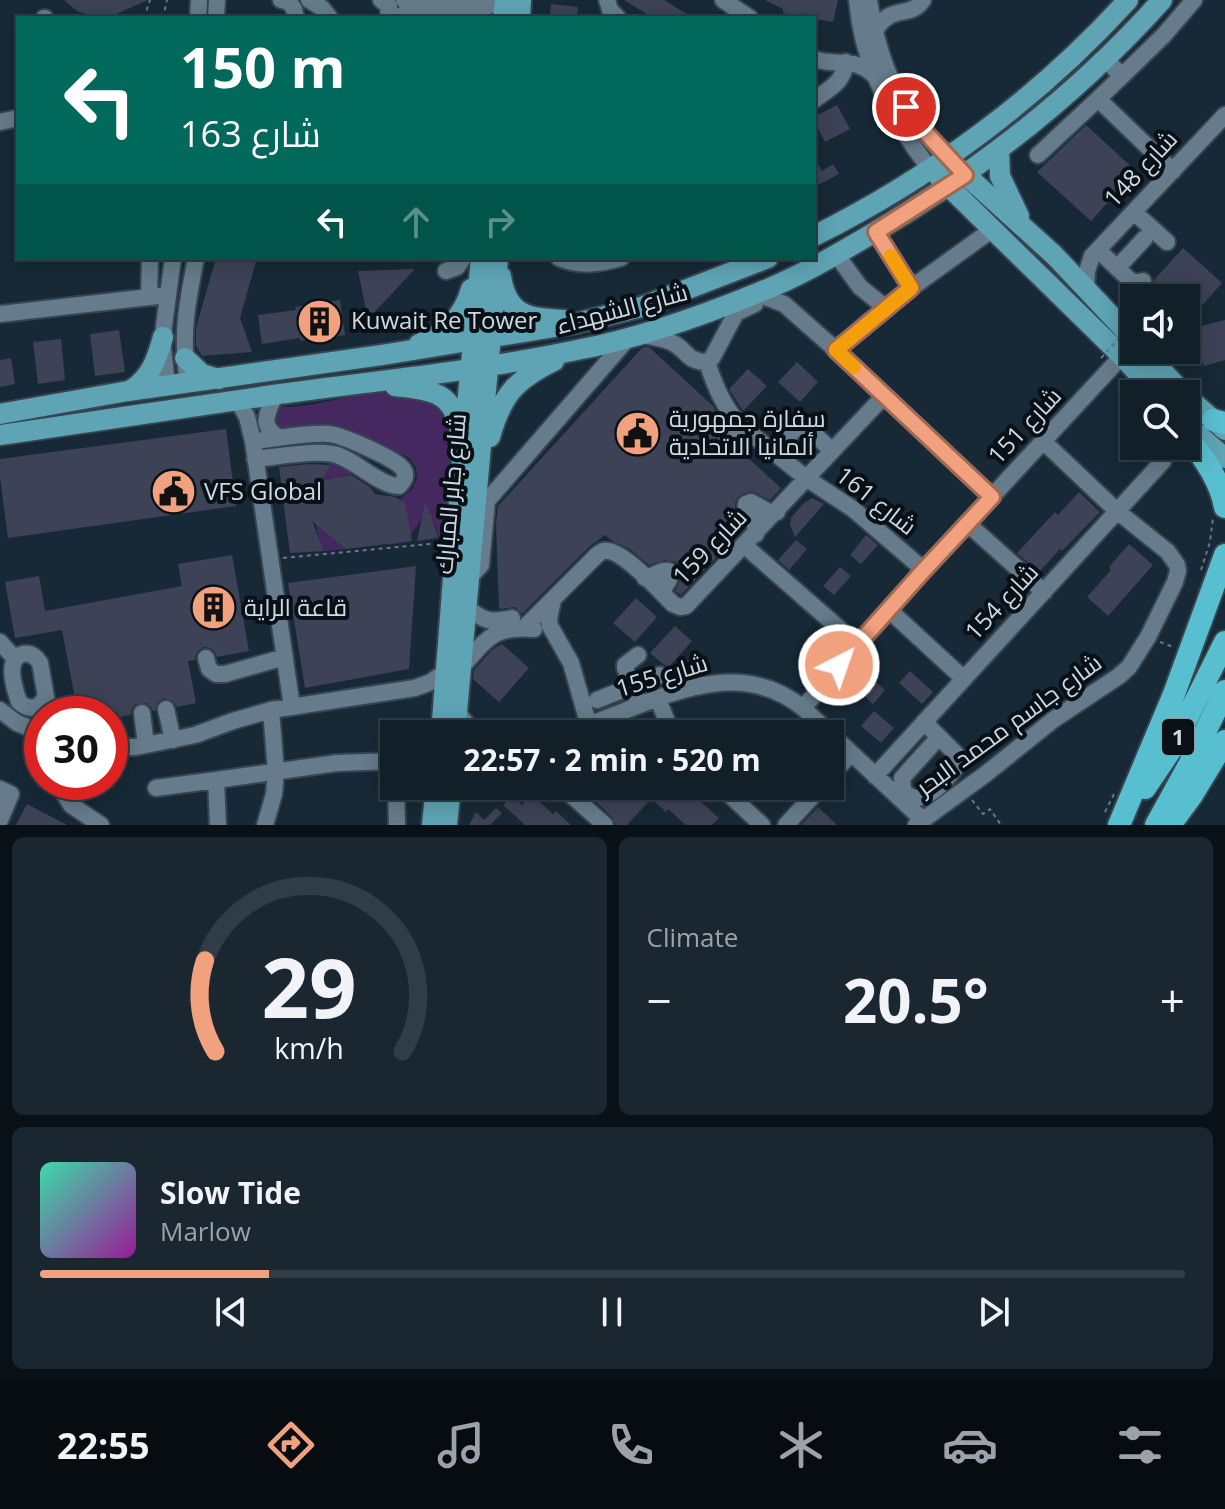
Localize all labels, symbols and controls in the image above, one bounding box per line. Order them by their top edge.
text: 150 m [180,28,346,104]
icon: left [48,48,152,152]
pin [872,73,940,141]
icon: arrive [884,85,928,129]
text: شارع 163 [180,109,321,158]
street label: شارع 148 [1096,122,1185,214]
icon: left [310,200,354,244]
icon: ahead [394,200,438,244]
icon: right [478,200,522,244]
street label: شارع الشهداء [552,274,691,342]
map controls [1120,284,1200,460]
button: sound [1120,284,1200,364]
building icon: Kuwait Re Tower [296,297,344,345]
place label: Kuwait Re Tower [351,303,537,336]
street label: شارع 151 [980,379,1069,471]
button: search [1120,380,1200,460]
place label: سفارة جمهورية ألمانيا الاتحادية [669,401,826,462]
public building icon: سفارة جمهورية ألمانيا الاتحادية [614,409,662,457]
street label: شارع جابر المبارك [426,412,474,576]
street label: شارع 161 [829,458,924,543]
public building icon: VFS Global [149,468,197,516]
place label: VFS Global [204,474,322,507]
street label: شارع 159 [664,501,754,592]
street label: شارع 154 [957,555,1046,647]
building icon: قاعة الراية [189,584,237,632]
place label: قاعة الراية [244,590,347,623]
position arrow [797,623,881,707]
street label: شارع 155 [612,645,712,705]
street label: شارع جاسم محمد البحر [907,645,1108,804]
speed limit sign: 30 [24,696,128,800]
road number: 1 [1162,719,1194,755]
text: 22:57 · 2 min · 520 m [463,739,761,780]
text: Climate [647,919,738,955]
text: 29 [262,929,357,1042]
text: 20.5° [843,959,989,1041]
text: − [647,970,672,1030]
text: + [1160,970,1185,1030]
text: km/h [275,1028,344,1067]
text: Slow Tide [160,1172,301,1213]
text: Marlow [160,1213,251,1249]
icon: previous [209,1290,253,1334]
icon: pause [590,1290,634,1334]
icon: next [972,1290,1016,1334]
icon: directions [263,1417,319,1473]
icon: music [433,1417,489,1473]
icon: phone [603,1417,659,1473]
icon: climate [773,1417,829,1473]
icon: car [942,1417,998,1473]
icon: filters [1112,1417,1168,1473]
text: 22:55 [57,1421,149,1470]

